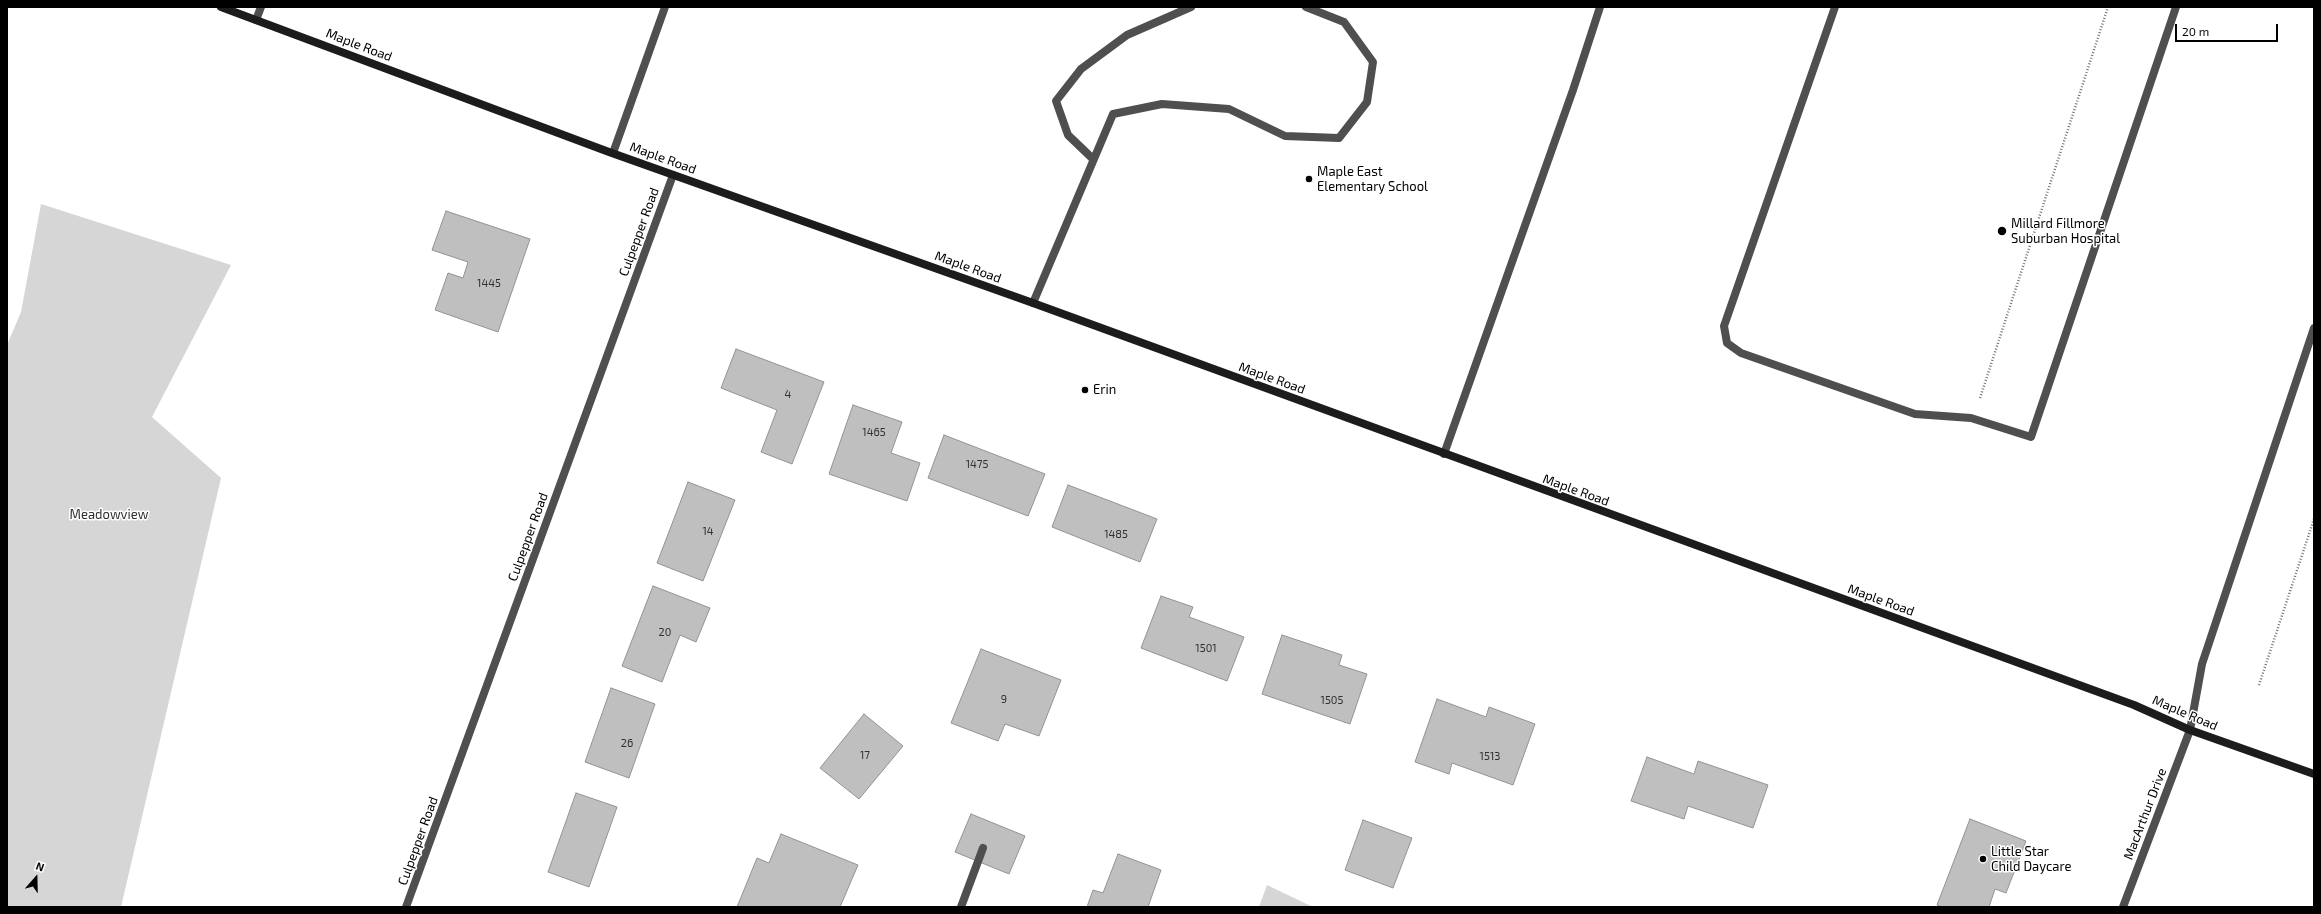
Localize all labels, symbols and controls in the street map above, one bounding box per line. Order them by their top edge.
scale bar [2177,16,2280,42]
text: 20 m [2182,24,2209,38]
street label: Maple Road [324,25,394,65]
street label: Maple Road [628,139,698,177]
place label: Maple East Elementary School [1317,164,1428,195]
marker: Maple East Elementary School [1304,174,1314,184]
street label: Culpepper Road [616,185,662,279]
place label: Millard Fillmore Suburban Hospital [2011,216,2120,247]
marker: Millard Fillmore Suburban Hospital [1996,225,2008,237]
street label: Maple Road [933,248,1003,286]
house number: 1445 [477,276,501,290]
street label: Maple Road [1237,359,1307,397]
place label: Erin [1093,382,1116,398]
marker: Erin [1080,385,1090,395]
house number: 4 [785,387,791,401]
house number: 1465 [862,425,886,439]
house number: 1475 [966,457,988,471]
street label: Maple Road [1541,471,1611,509]
street label: Culpepper Road [505,490,551,584]
park label: Meadowview [70,507,148,523]
house number: 14 [702,524,714,538]
house number: 1485 [1104,527,1128,541]
street label: Maple Road [1846,581,1916,619]
house number: 20 [659,625,671,639]
house number: 1501 [1195,641,1217,655]
house number: 9 [1001,692,1007,706]
street label: Maple Road [2150,692,2220,734]
house number: 1505 [1321,693,1343,707]
house number: 26 [621,736,633,750]
house number: 17 [860,748,870,762]
house number: 1513 [1480,749,1500,763]
street label: MacArthur Drive [2120,766,2170,862]
street label: Culpepper Road [395,794,441,888]
place label: Little Star Child Daycare [1991,844,2071,875]
marker: Little Star Child Daycare [1978,854,1988,864]
north arrow [16,858,56,898]
text: N [34,859,46,874]

